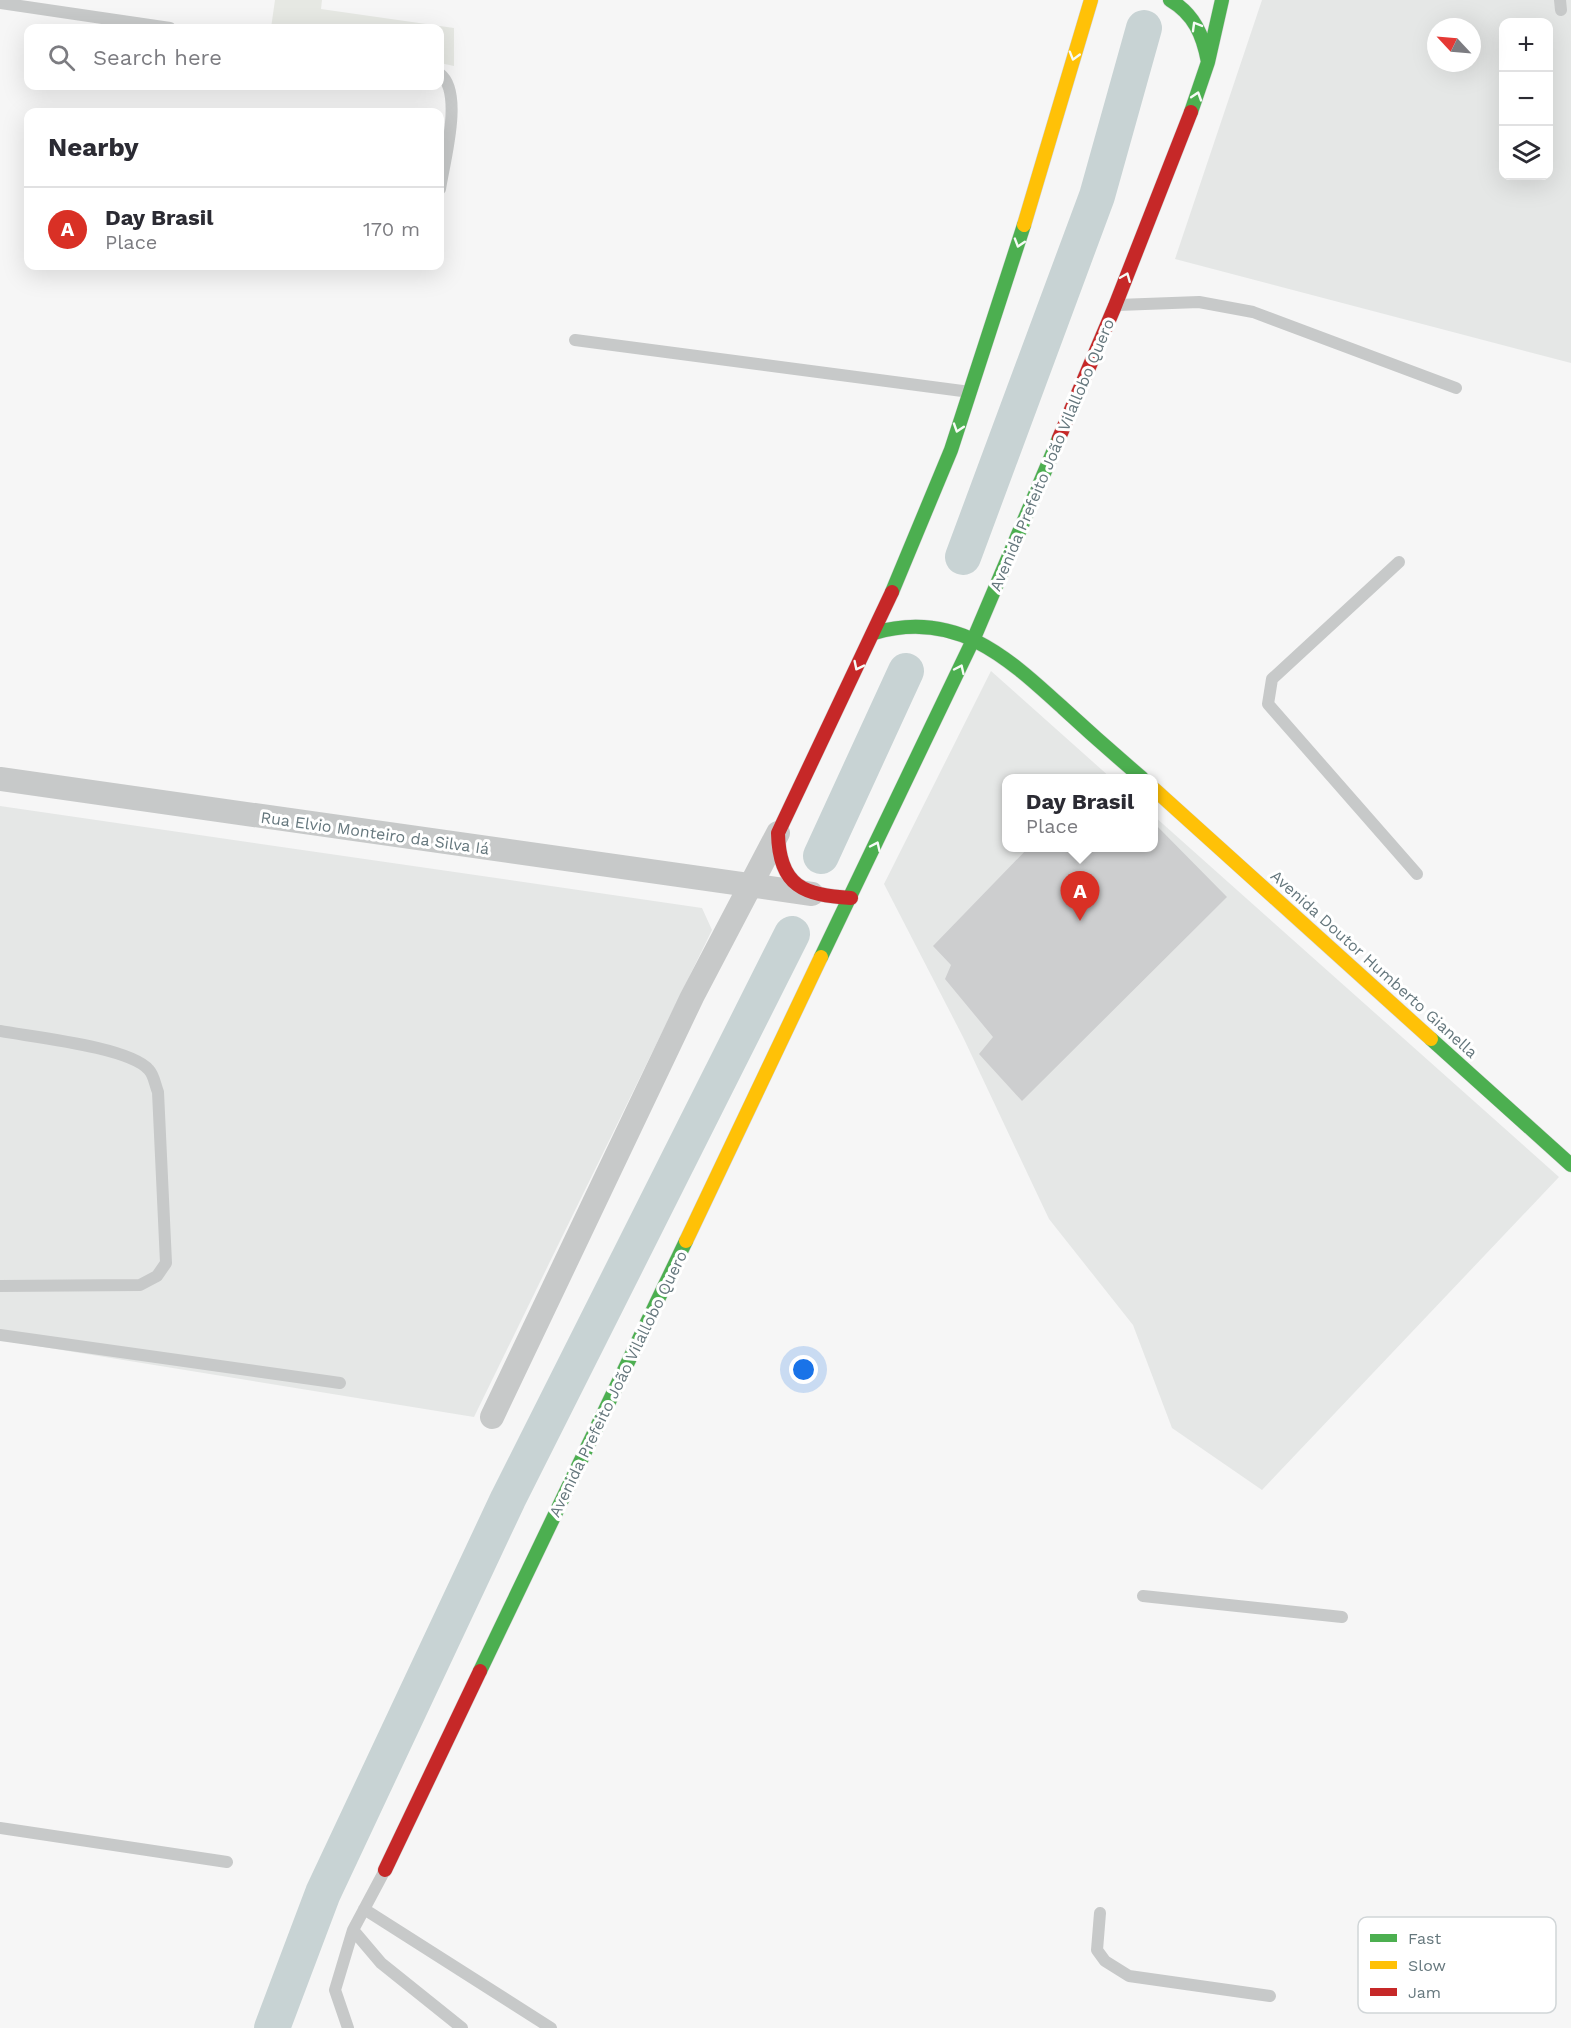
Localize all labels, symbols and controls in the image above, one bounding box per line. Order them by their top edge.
north arrow [1427,18,1481,72]
map controls [1499,18,1553,180]
button: + [1499,18,1553,72]
one-way arrow [1192,22,1203,32]
search box [24,24,444,90]
icon: search [45,41,78,74]
text: Search here [93,45,222,70]
one-way arrow [1069,50,1081,61]
button: − [1499,72,1553,126]
one-way arrow [1189,91,1202,102]
button: layers [1499,126,1553,180]
text: Nearby [48,132,139,162]
text: Day Brasil [105,205,213,230]
text: A [61,217,74,241]
text: 170 m [363,217,420,241]
text: Place [105,230,157,254]
one-way arrow [1014,237,1026,248]
one-way arrow [1119,273,1131,284]
street label: Avenida Prefeito João Vilallobo Quero [986,316,1118,594]
one-way arrow [953,422,966,433]
one-way arrow [854,659,866,670]
one-way arrow [952,665,964,676]
popup [1002,774,1158,852]
text: Day Brasil [1026,789,1134,814]
street label: Rua Elvio Monteiro da Silva Iá [260,808,490,858]
text: Place [1026,814,1078,838]
one-way arrow [868,841,880,852]
street label: Avenida Doutor Humberto Gianella [1267,866,1481,1062]
pin: A [1060,872,1100,921]
street label: Avenida Prefeito João Vilallobo Quero [545,1248,691,1520]
your location [789,1355,818,1384]
legend [1358,1917,1556,2013]
text: Fast [1408,1929,1441,1948]
text: Slow [1408,1956,1446,1975]
text: Jam [1408,1983,1441,2002]

